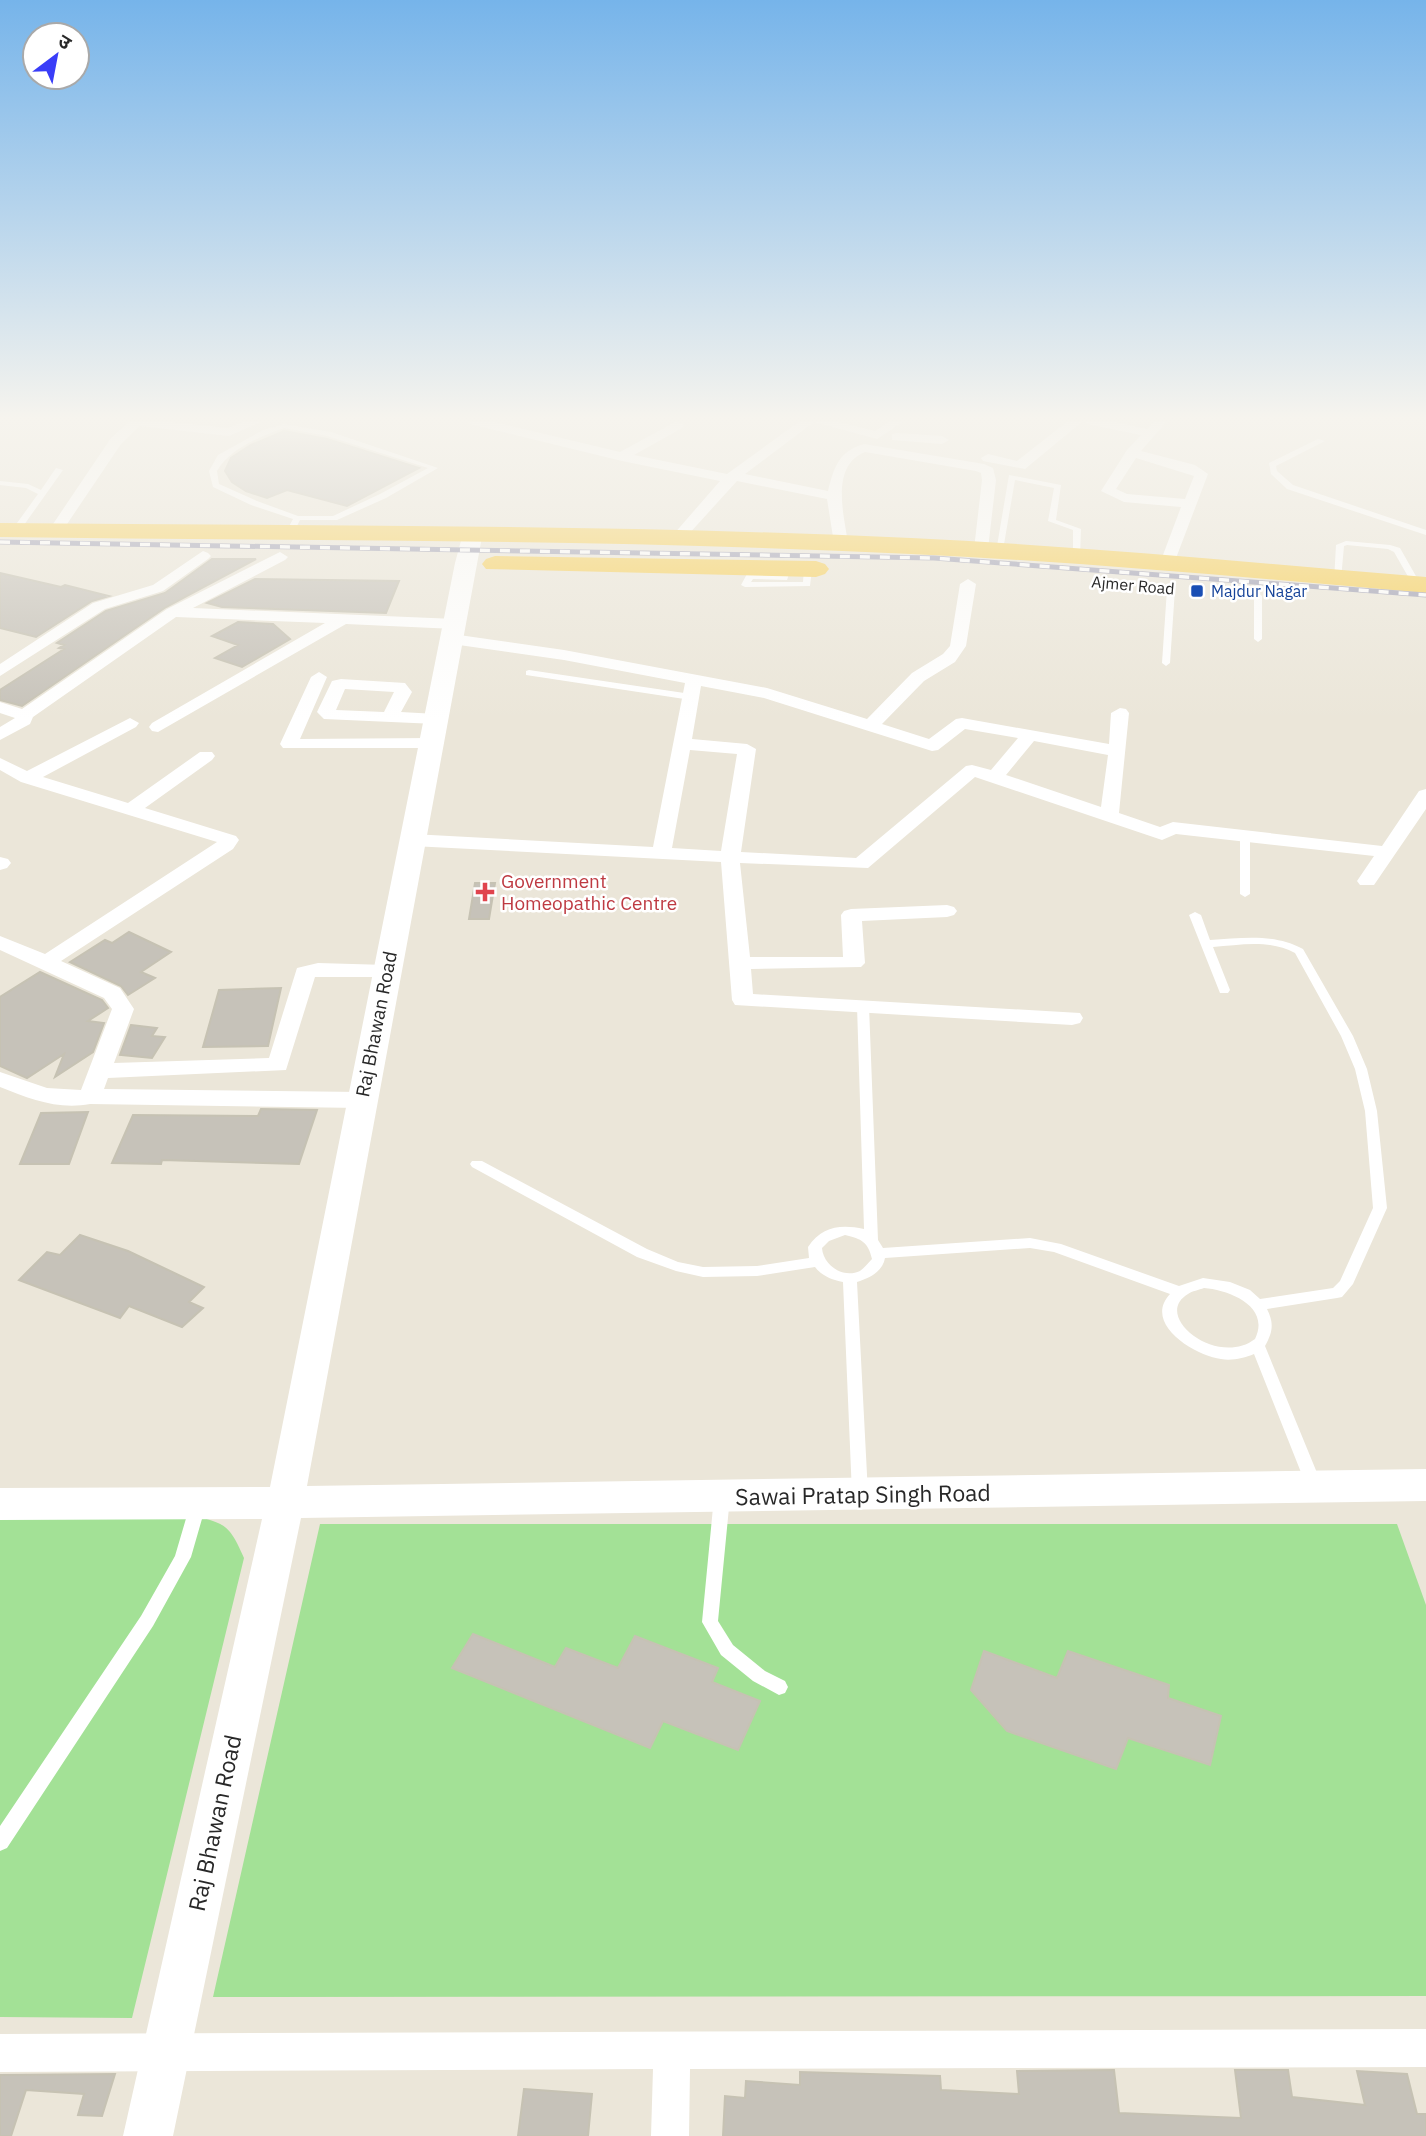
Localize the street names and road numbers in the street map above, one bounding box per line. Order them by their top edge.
street label: Ajmer Road [1091,571,1175,599]
street label: Raj Bhawan Road [350,949,402,1099]
street label: Sawai Pratap Singh Road [735,1477,991,1511]
street label: Raj Bhawan Road [181,1732,247,1914]

